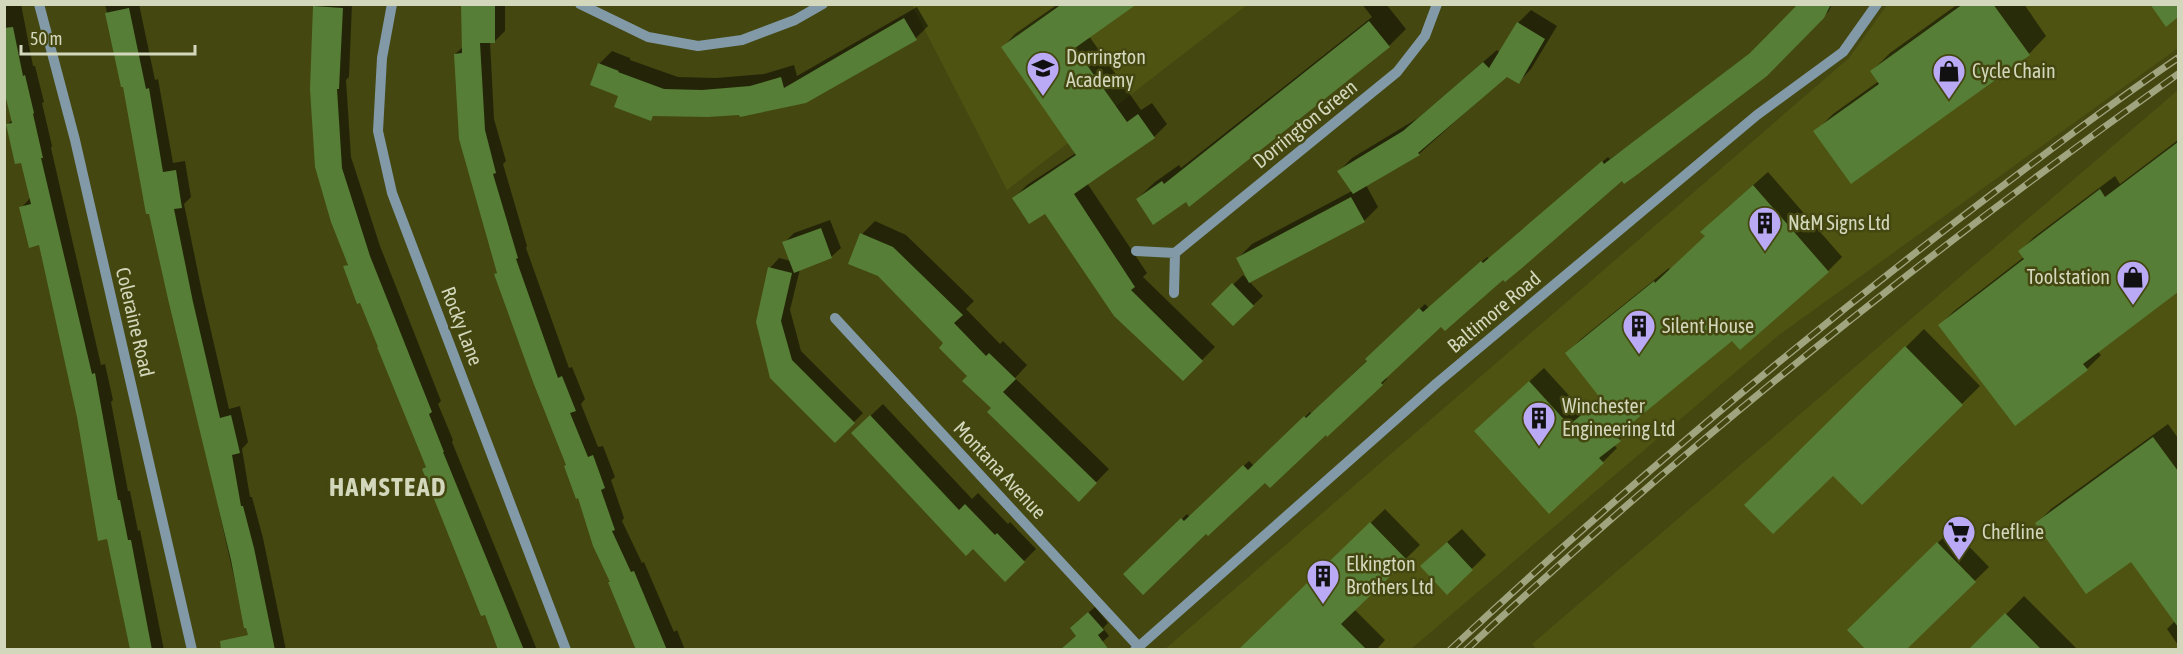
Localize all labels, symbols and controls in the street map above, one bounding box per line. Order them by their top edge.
scale bar [21,18,195,56]
text: 50 m [30,28,62,49]
place label: Dorrington Academy [1066,45,1146,91]
school or university icon: Dorrington Academy [1025,50,1061,97]
shop icon: Cycle Chain [1931,53,1967,100]
place label: Cycle Chain [1972,59,2056,82]
street label: Dorrington Green [1248,75,1361,173]
building icon: N&M Signs Ltd [1747,205,1783,252]
place label: N&M Signs Ltd [1788,211,1890,234]
shop icon: Toolstation [2115,259,2151,306]
street label: Coleraine Road [112,265,159,379]
place label: Toolstation [2027,265,2110,288]
street label: Baltimore Road [1443,266,1545,357]
street label: Rocky Lane [437,283,488,368]
building icon: Silent House [1621,308,1657,355]
place label: Silent House [1662,314,1754,337]
place label: Winchester Engineering Ltd [1562,394,1676,440]
building icon: Winchester Engineering Ltd [1521,400,1557,447]
street label: Montana Avenue [949,416,1051,523]
district label: HAMSTEAD [329,472,447,502]
supermarket icon: Chefline [1941,514,1977,561]
place label: Chefline [1982,520,2044,543]
place label: Elkington Brothers Ltd [1346,552,1434,598]
building icon: Elkington Brothers Ltd [1305,558,1341,605]

